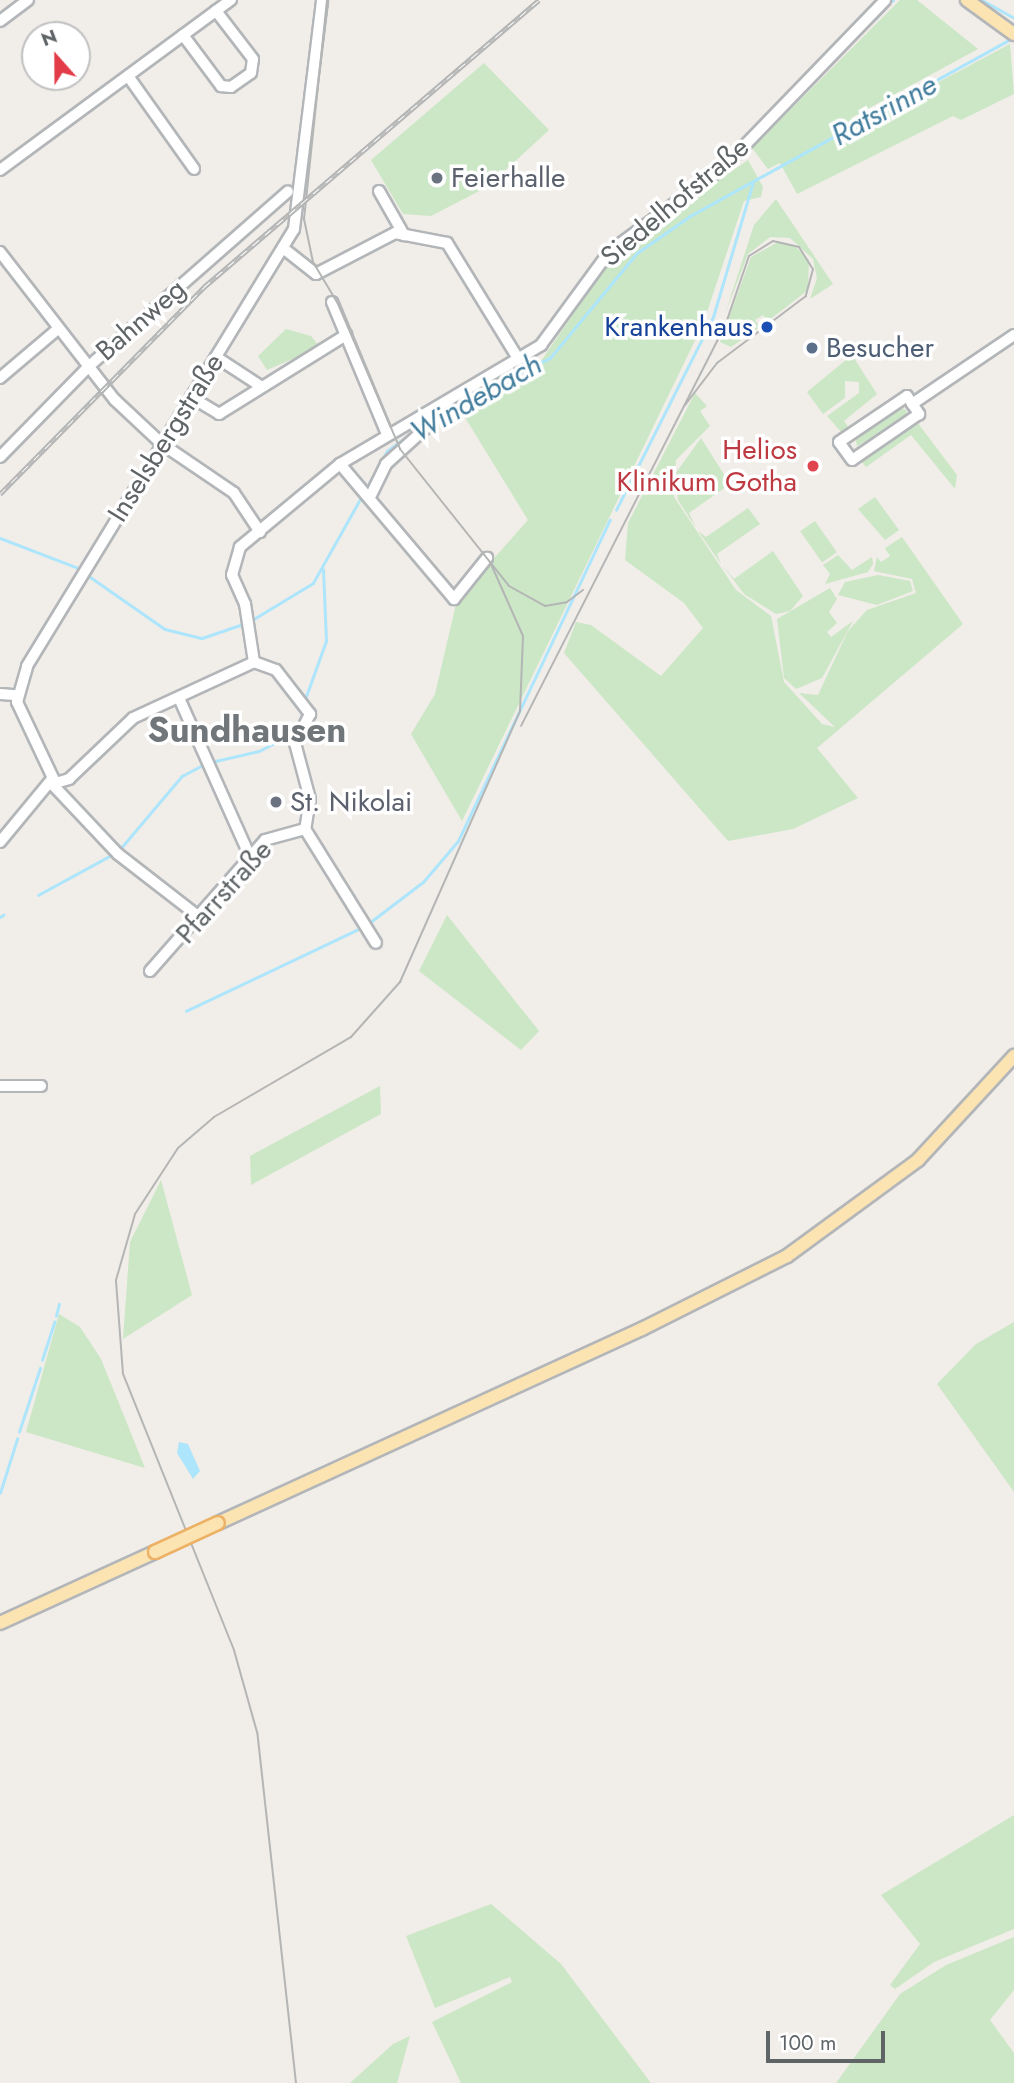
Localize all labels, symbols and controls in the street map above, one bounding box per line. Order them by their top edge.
north arrow [21,21,91,91]
text: N [37,22,61,53]
water label: Ratsrinne [825,66,943,154]
street label: Siedelhofstraße [594,130,756,274]
place label: Feierhalle [451,161,565,195]
marker: Feierhalle [429,170,445,186]
street label: Bahnweg [89,272,193,368]
place label: Krankenhaus [604,310,753,344]
marker: Krankenhaus [759,319,775,335]
place label: Besucher [826,331,934,365]
marker: Besucher [804,340,820,356]
water label: Windebach [404,346,548,450]
street label: Inselsbergstraße [101,348,231,528]
place label: Helios Klinikum Gotha [617,433,797,499]
marker: Helios Klinikum Gotha [803,456,823,476]
district label: Sundhausen [148,709,346,751]
place label: St. Nikolai [290,785,412,819]
marker: St. Nikolai [268,794,284,810]
street label: Pfarrstraße [169,833,279,951]
scale bar [769,2016,888,2060]
text: 100 m [779,2028,836,2058]

